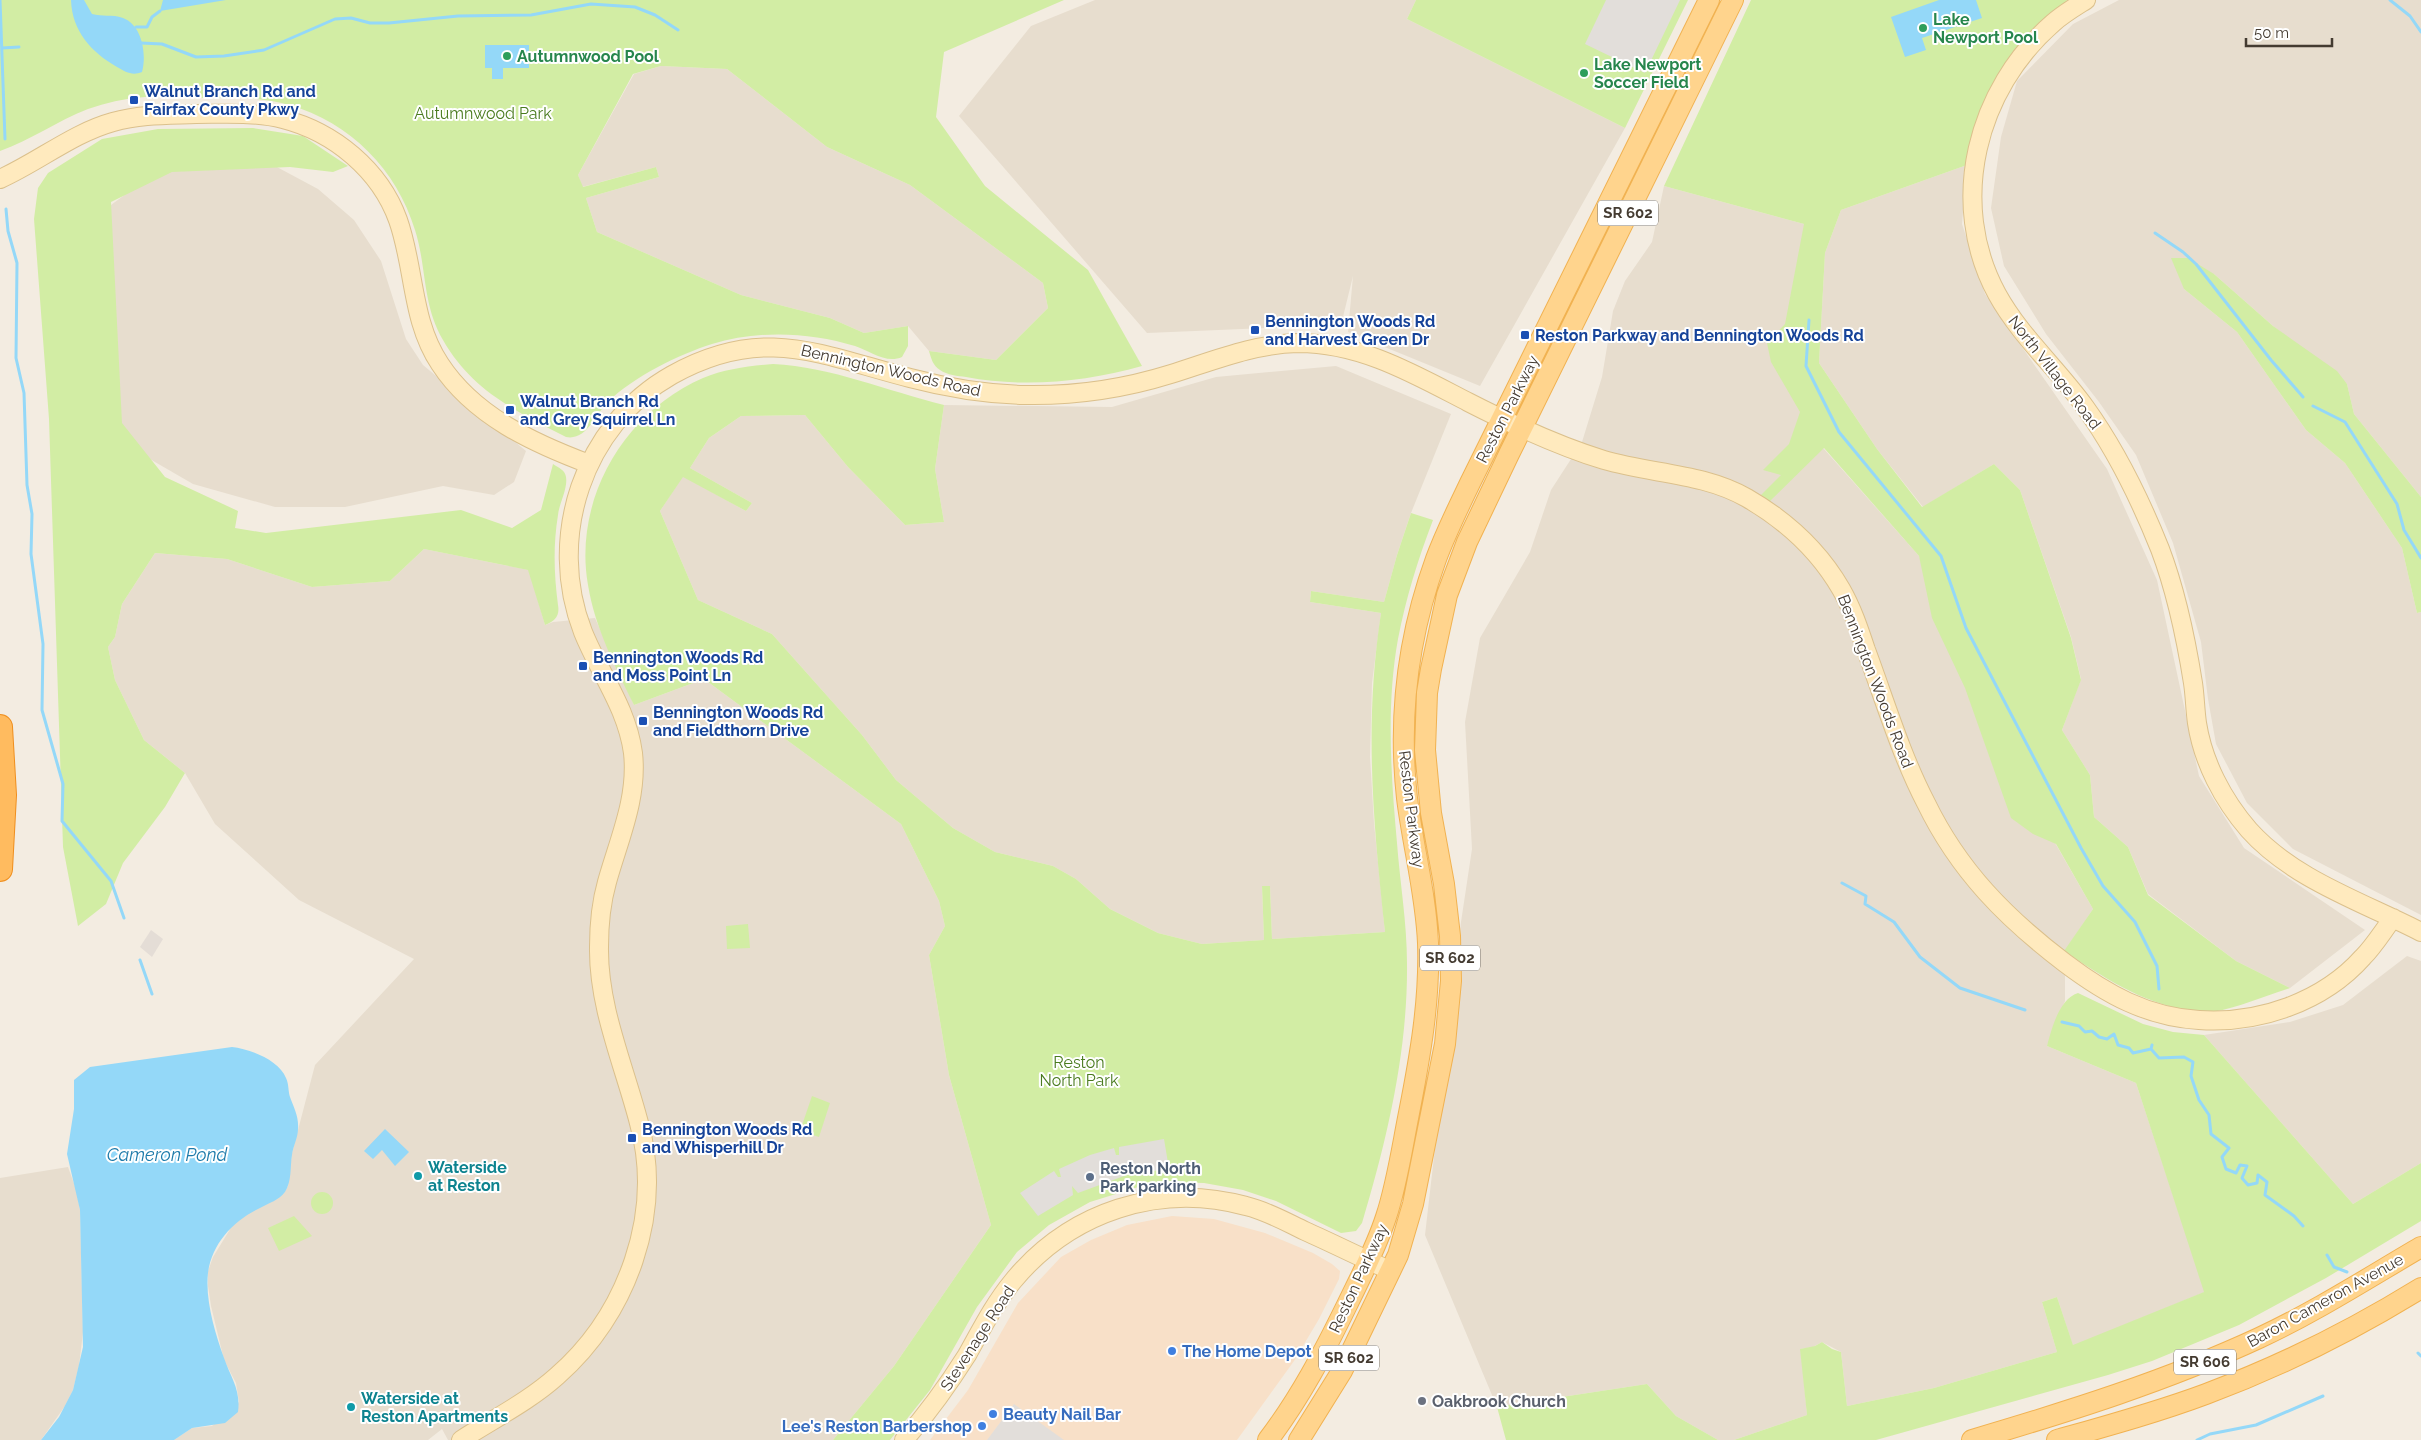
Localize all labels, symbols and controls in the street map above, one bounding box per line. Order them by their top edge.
place label: Lake Newport Pool [1933,10,2039,47]
scale bar [2246,15,2332,47]
marker: Lake Newport Pool [1917,22,1929,34]
text: 50 m [2254,24,2289,42]
place label: Autumnwood Pool [517,47,660,66]
marker: Autumnwood Pool [501,50,513,62]
place label: Lake Newport Soccer Field [1594,55,1701,92]
marker: Lake Newport Soccer Field [1578,67,1590,79]
place label: Walnut Branch Rd and Fairfax County Pkwy [144,82,316,119]
marker: Walnut Branch Rd and Fairfax County Pkwy [128,94,140,106]
park label: Autumnwood Park [414,104,552,123]
road number: SR 602 [1598,200,1658,226]
place label: Bennington Woods Rd and Harvest Green Dr [1265,312,1435,349]
street label: North Village Road [2004,312,2105,433]
marker: Bennington Woods Rd and Harvest Green Dr [1249,324,1261,336]
place label: Reston Parkway and Bennington Woods Rd [1535,326,1864,345]
marker: Reston Parkway and Bennington Woods Rd [1519,329,1531,341]
street label: Bennington Woods Road [799,341,983,400]
street label: Reston Parkway [1472,352,1543,466]
place label: Walnut Branch Rd and Grey Squirrel Ln [520,392,676,429]
marker: Walnut Branch Rd and Grey Squirrel Ln [504,404,516,416]
street label: Bennington Woods Road [1834,592,1917,770]
place label: Bennington Woods Rd and Moss Point Ln [593,648,763,685]
marker: Bennington Woods Rd and Moss Point Ln [577,660,589,672]
place label: Bennington Woods Rd and Fieldthorn Drive [653,703,823,740]
marker: Bennington Woods Rd and Fieldthorn Drive [637,715,649,727]
street label: Reston Parkway [1395,749,1428,869]
road number: SR 602 [1420,946,1480,970]
park label: Reston North Park [1040,1053,1119,1090]
place label: Bennington Woods Rd and Whisperhill Dr [642,1120,812,1157]
marker: Bennington Woods Rd and Whisperhill Dr [626,1132,638,1144]
water label: Cameron Pond [107,1144,229,1165]
place label: Waterside at Reston [428,1158,507,1195]
place label: Reston North Park parking [1100,1159,1201,1196]
marker: Waterside at Reston [412,1170,424,1182]
marker: Reston North Park parking [1084,1171,1096,1183]
street label: Reston Parkway [1325,1220,1392,1336]
street label: Baron Cameron Avenue [2244,1250,2407,1351]
street label: Stevenage Road [936,1282,1018,1394]
place label: The Home Depot [1182,1342,1312,1361]
marker: The Home Depot [1166,1345,1178,1357]
road number: SR 602 [1319,1346,1379,1370]
road number: SR 606 [2174,1350,2236,1374]
place label: Waterside at Reston Apartments [361,1389,508,1426]
place label: Oakbrook Church [1432,1392,1566,1411]
marker: Oakbrook Church [1416,1395,1428,1407]
marker: Waterside at Reston Apartments [345,1401,357,1413]
place label: Beauty Nail Bar [1003,1405,1121,1424]
marker: Beauty Nail Bar [987,1408,999,1420]
place label: Lee's Reston Barbershop [782,1417,972,1436]
marker: Lee's Reston Barbershop [976,1420,988,1432]

